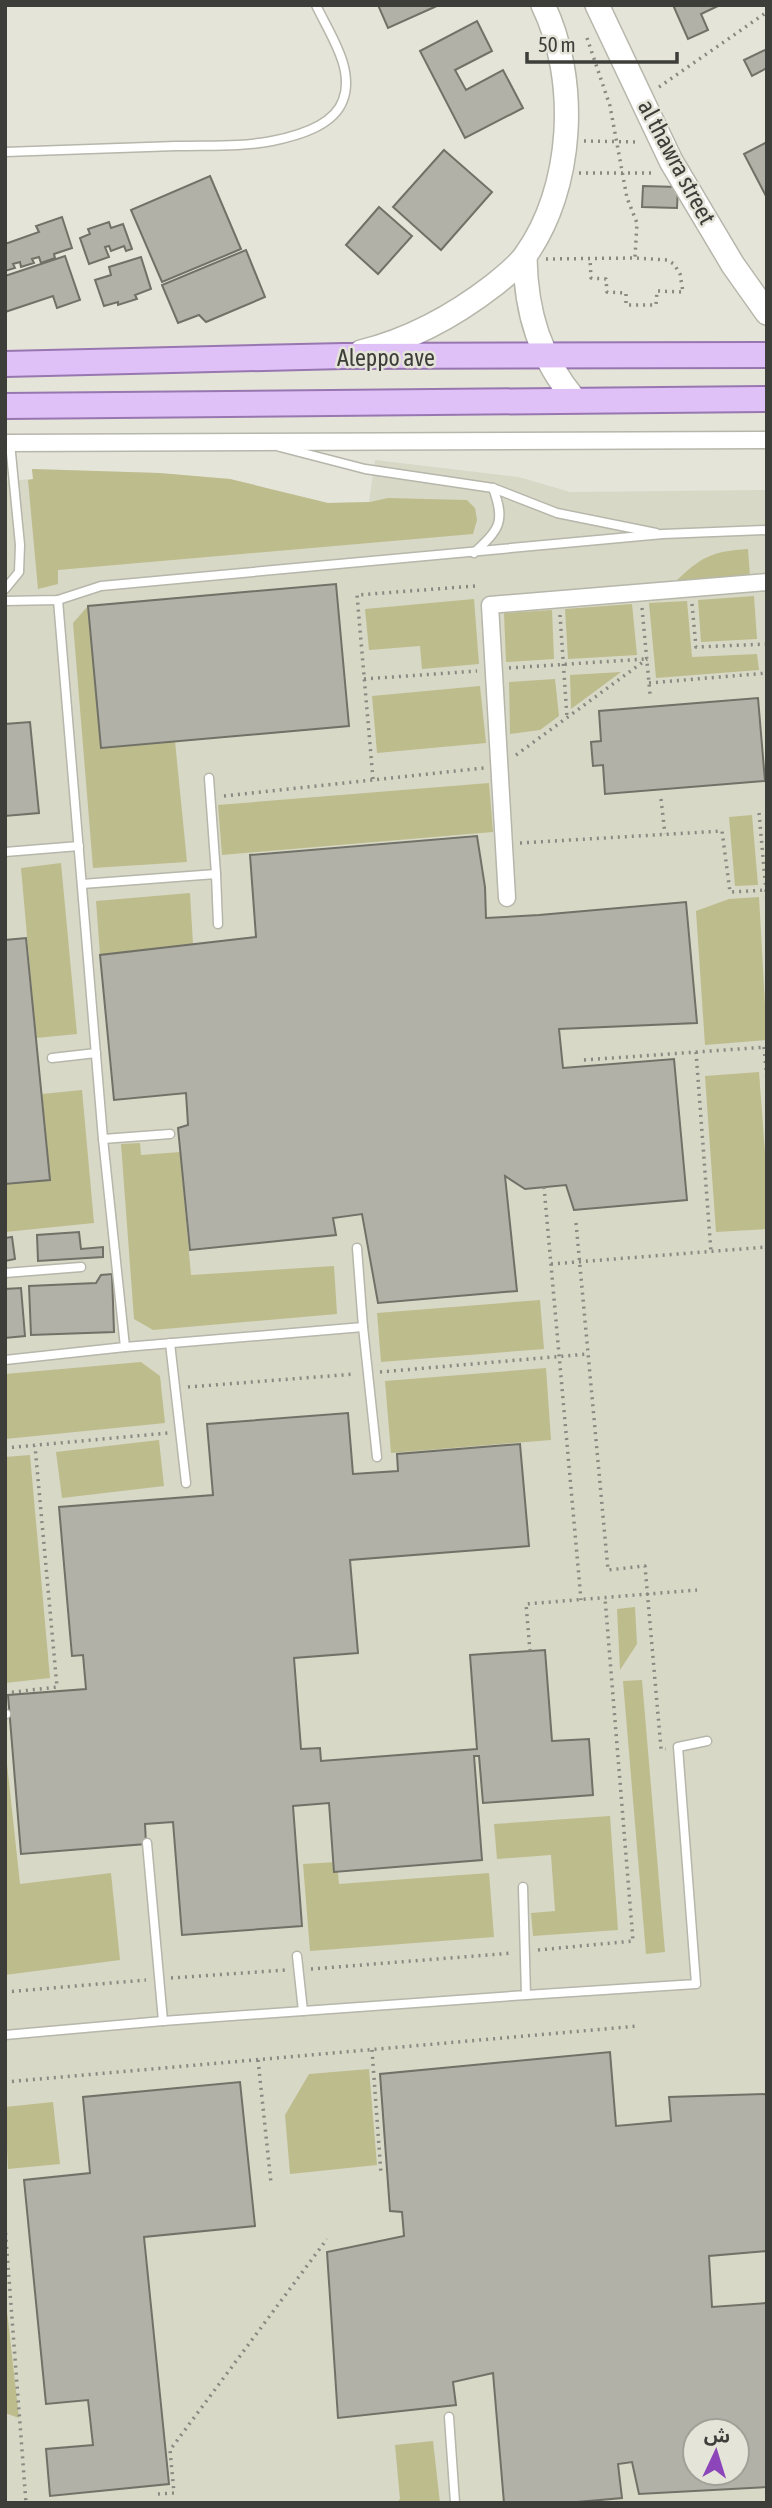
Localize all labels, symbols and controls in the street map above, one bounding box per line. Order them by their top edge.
scale bar [527,21,678,65]
text: 50 m [538,32,576,56]
street label: al thawra street [633,95,721,229]
street label: Aleppo ave [337,344,435,371]
north arrow [681,2417,751,2487]
text: ش [703,2423,731,2447]

